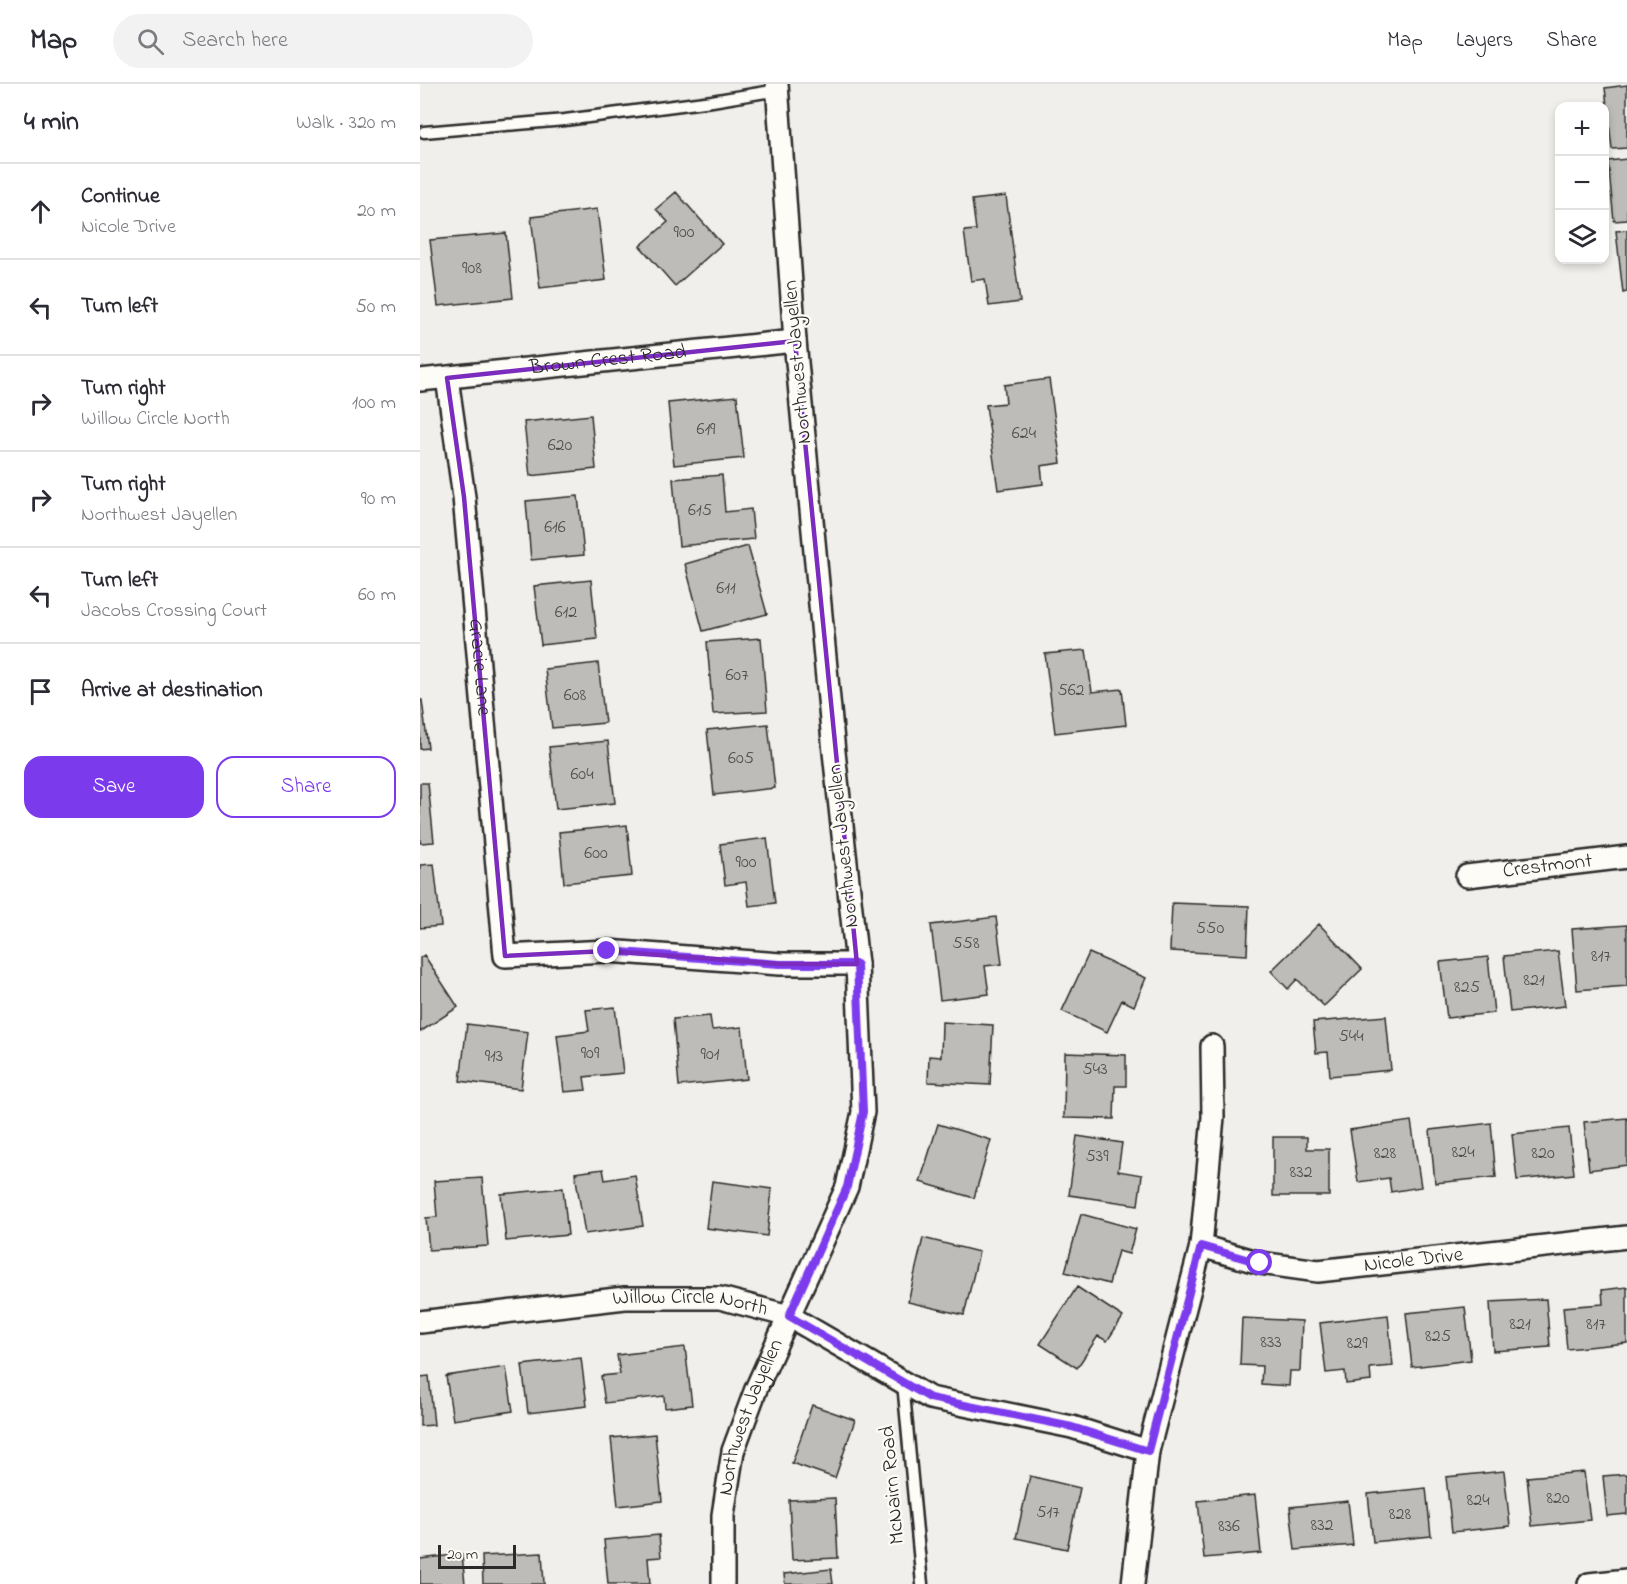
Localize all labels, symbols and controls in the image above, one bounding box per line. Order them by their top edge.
search box [113,14,533,68]
text: Map [30,21,77,62]
icon: search [134,25,167,58]
text: Search here [182,25,288,57]
text: Map [1387,26,1423,56]
text: Layers [1456,26,1513,56]
text: Share [1546,26,1597,56]
map controls [1555,102,1609,264]
button: + [1555,102,1609,156]
text: 4 min [24,104,79,142]
text: Walk · 320 m [296,109,396,138]
button: − [1555,156,1609,210]
text: Continue [81,181,160,213]
icon: ahead [24,195,57,228]
text: 20 m [357,197,396,226]
button: layers [1555,210,1609,264]
text: Nicole Drive [81,213,176,242]
house number: 900 [674,220,695,246]
house number: 908 [462,256,482,282]
street label: Northwest Jayellen [776,279,822,445]
icon: left [24,291,57,324]
text: Turn left [81,291,158,323]
text: 50 m [355,293,396,322]
street label: Brown Crest Road [527,337,688,384]
text: Turn right [81,373,166,405]
icon: right [24,387,57,420]
text: 100 m [352,389,396,418]
text: Willow Circle North [81,405,230,434]
house number: 619 [696,417,716,443]
house number: 624 [1012,421,1037,447]
house number: 620 [548,433,573,459]
text: Turn right [81,469,166,501]
icon: right [24,483,57,516]
text: 90 m [361,485,396,514]
house number: 615 [688,498,712,524]
text: Northwest Jayellen [81,501,237,530]
house number: 616 [544,515,566,541]
text: Turn left [81,565,158,597]
house number: 611 [716,576,736,602]
icon: left [24,579,57,612]
text: 60 m [358,581,396,610]
text: Jacobs Crossing Court [81,597,267,626]
house number: 612 [555,600,577,626]
street label: Gracie Lane [460,617,499,718]
house number: 607 [725,663,749,689]
icon: arrive [24,675,57,708]
text: Arrive at destination [81,675,263,707]
house number: 562 [1057,678,1085,704]
house number: 608 [564,683,586,709]
house number: 605 [728,746,754,772]
button: Save [24,756,204,818]
button: Share [216,756,396,818]
house number: 604 [570,762,594,788]
street label: Northwest Jayellen [820,763,869,929]
house number: 600 [584,841,608,867]
street label: Crestmont [1501,846,1594,887]
house number: 900 [736,850,757,876]
house number: 550 [1196,916,1224,942]
house number: 558 [952,931,980,957]
route end [593,937,619,963]
house number: 817 [1591,944,1612,970]
house number: 821 [1523,968,1545,994]
house number: 825 [1454,975,1480,1001]
house number: 544 [1338,1024,1364,1050]
house number: 909 [581,1041,600,1067]
house number: 901 [701,1042,720,1068]
house number: 913 [485,1044,503,1070]
house number: 543 [1082,1057,1108,1083]
house number: 824 [1451,1140,1475,1166]
house number: 828 [1374,1141,1396,1167]
house number: 820 [1531,1141,1555,1167]
house number: 539 [1085,1144,1109,1170]
house number: 832 [1289,1160,1313,1186]
street label: Nicole Drive [1362,1240,1465,1281]
route start [1246,1249,1272,1275]
street label: Willow Circle North [611,1283,771,1325]
house number: 821 [1509,1312,1531,1338]
house number: 817 [1586,1312,1607,1338]
house number: 825 [1425,1324,1451,1350]
house number: 833 [1260,1330,1282,1356]
house number: 829 [1346,1331,1368,1357]
street label: Northwest Jayellen [711,1334,792,1498]
street label: McNairn Road [873,1424,913,1546]
house number: 820 [1546,1486,1570,1512]
house number: 824 [1466,1488,1490,1514]
house number: 517 [1036,1500,1060,1526]
house number: 828 [1389,1502,1411,1528]
house number: 832 [1310,1513,1334,1539]
house number: 836 [1218,1514,1240,1540]
scale bar [438,1542,516,1570]
text: 20 m [447,1543,478,1567]

